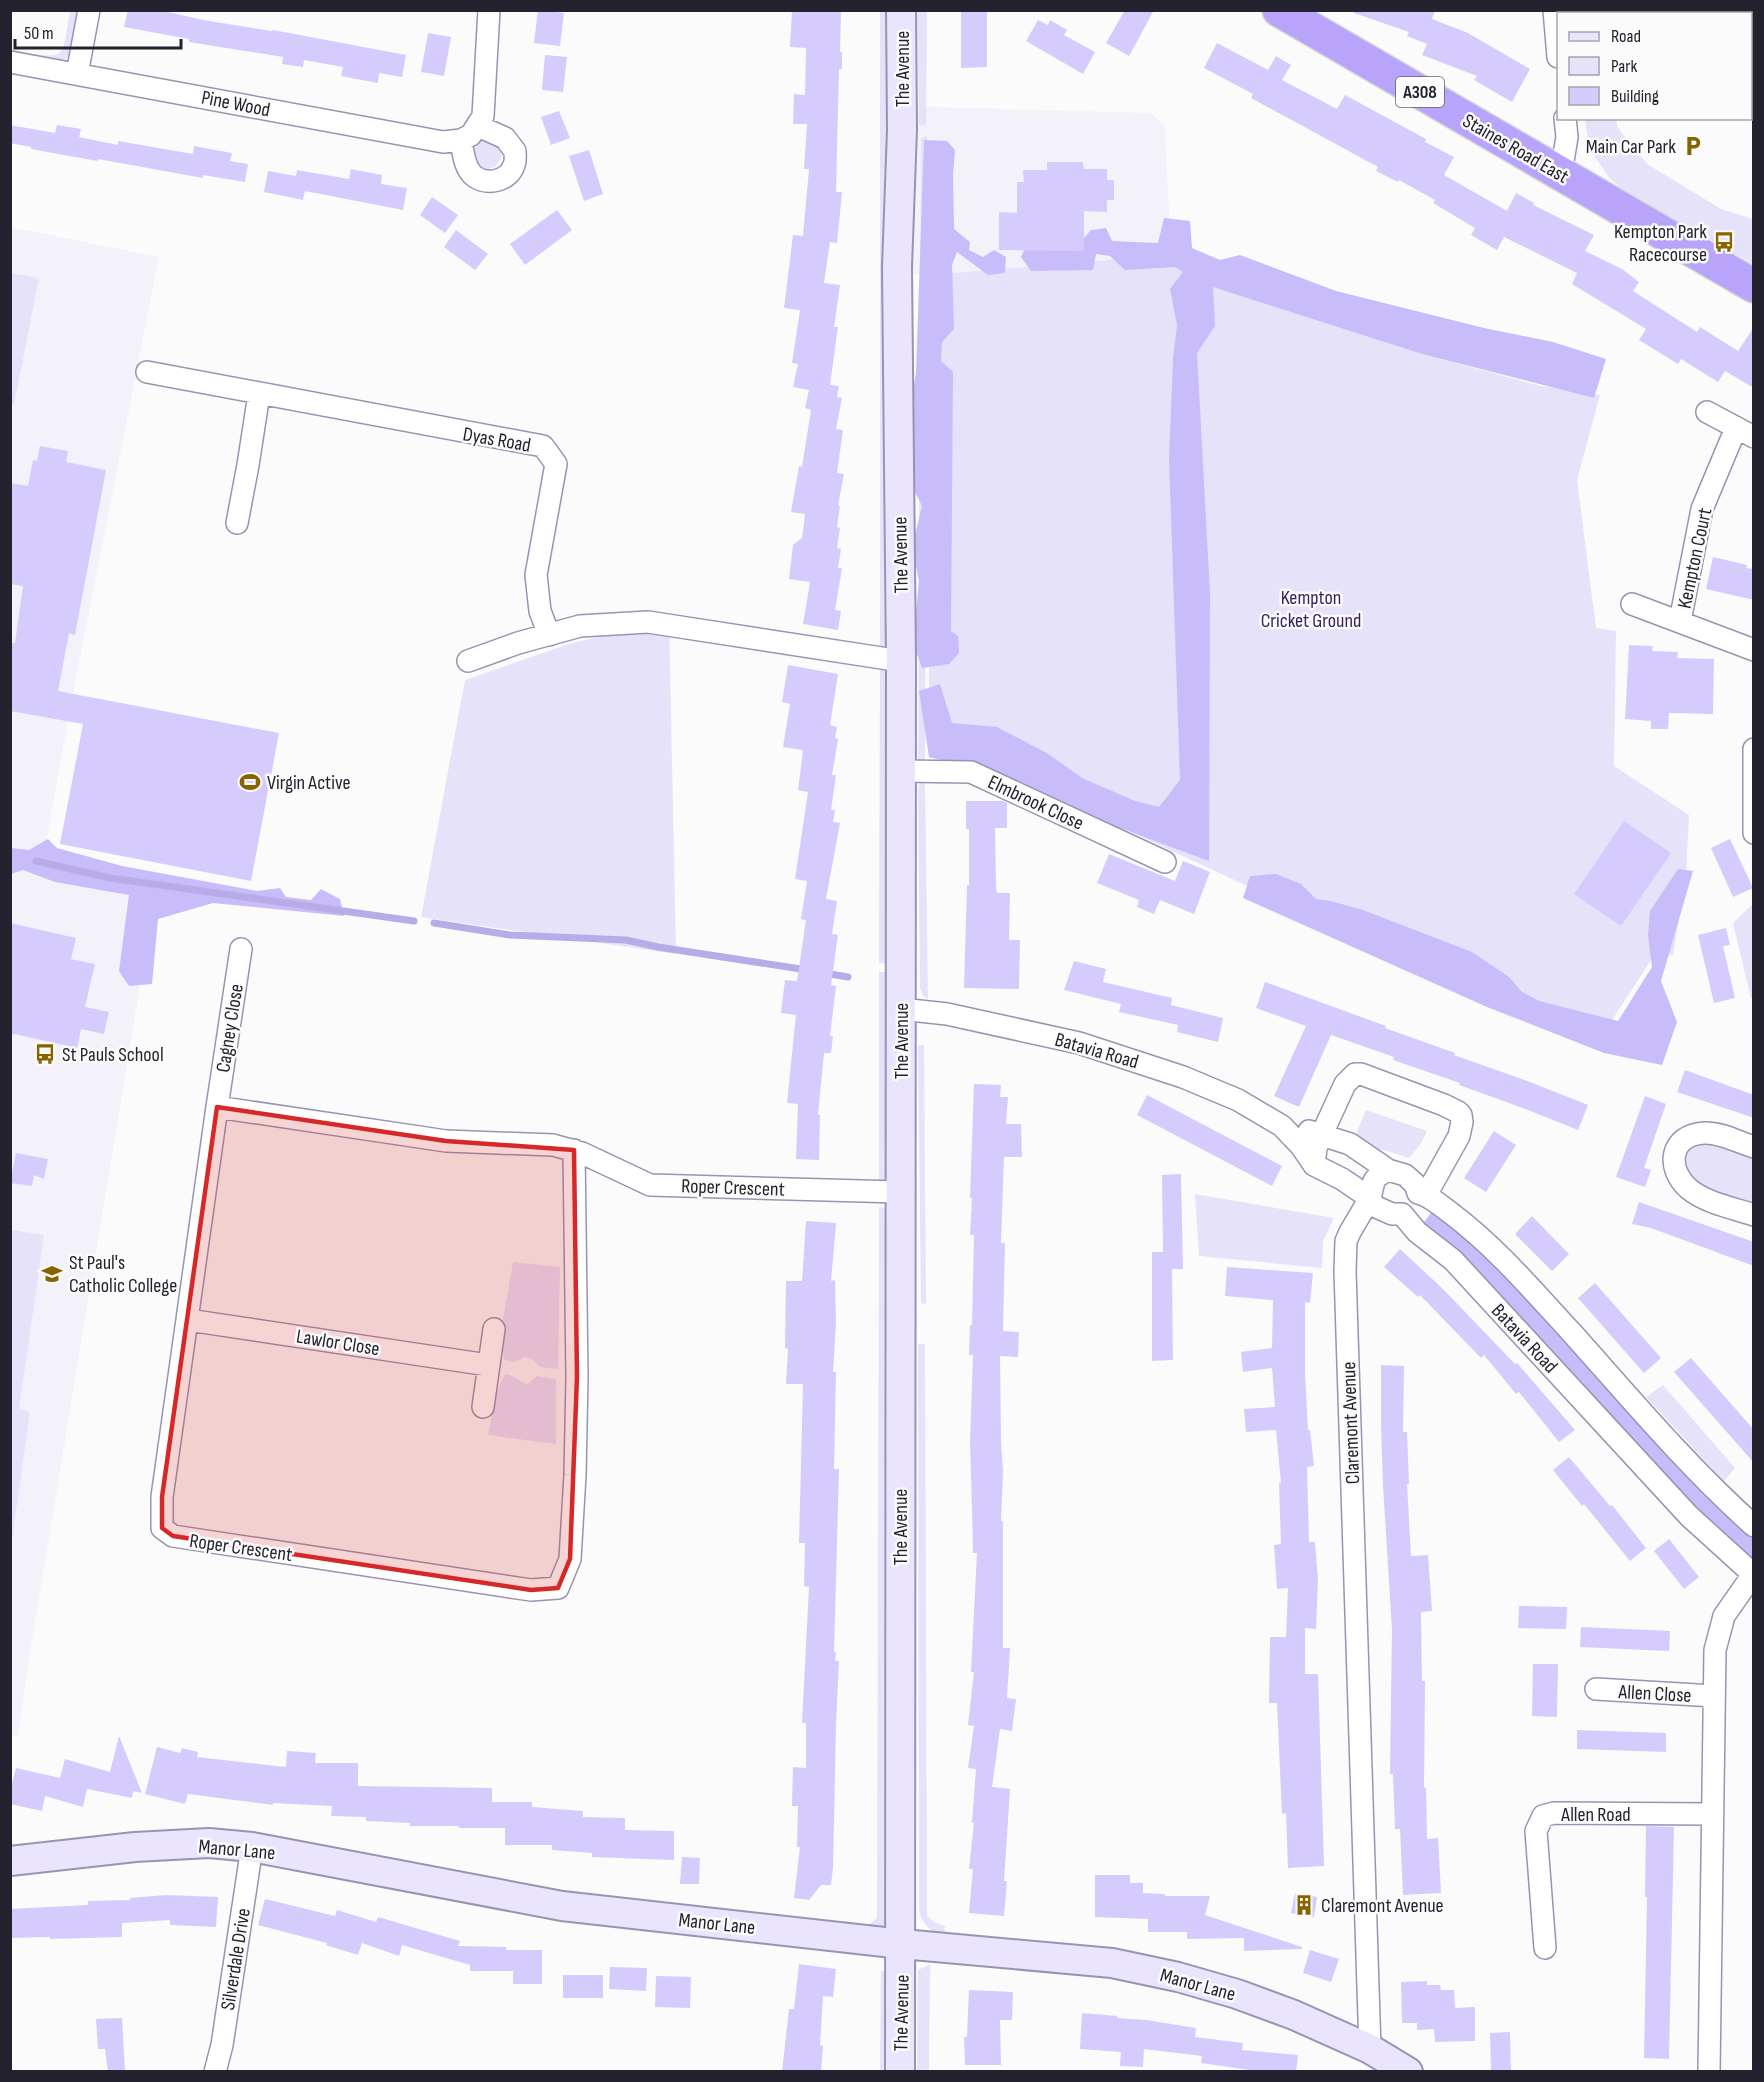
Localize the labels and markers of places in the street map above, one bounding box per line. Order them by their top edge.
parking icon: Main Car Park [1681,134,1705,158]
place label: Main Car Park [1586,135,1676,159]
place label: Kempton Park Racecourse [1614,220,1707,267]
bus stop icon: Kempton Park Racecourse [1712,230,1736,254]
sports icon: Virgin Active [238,770,262,794]
place label: Virgin Active [267,771,351,795]
bus stop icon: St Pauls School [33,1042,57,1066]
place label: St Pauls School [62,1043,164,1067]
place label: St Paul's Catholic College [69,1251,177,1298]
school or university icon: St Paul's Catholic College [40,1262,64,1286]
building icon: Claremont Avenue [1292,1893,1316,1917]
place label: Claremont Avenue [1321,1894,1444,1918]

